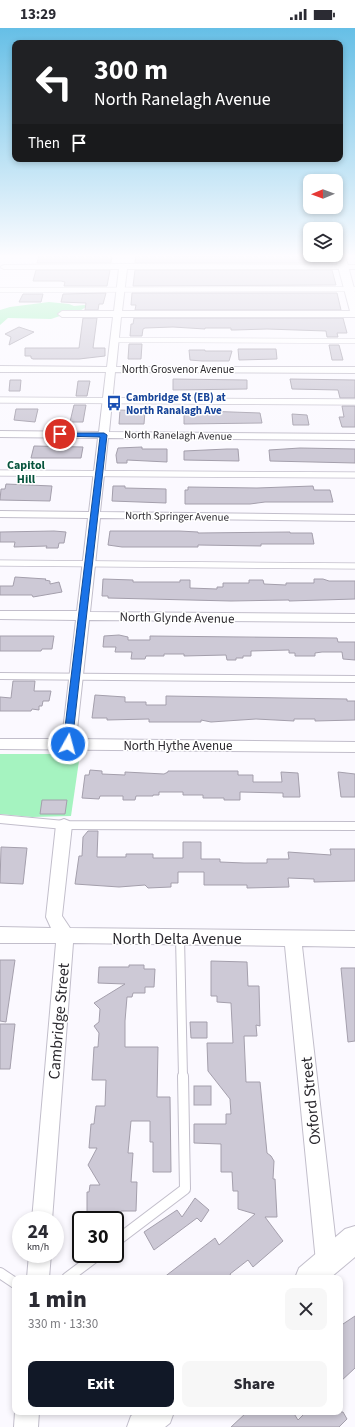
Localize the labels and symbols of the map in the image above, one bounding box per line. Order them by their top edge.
north arrow [303,174,343,214]
street label: North Grosvenor Avenue [122,362,235,377]
place label: Cambridge St (EB) at North Ranalagh Ave [126,390,226,418]
bus stop icon: Cambridge St (EB) at North Ranalagh Ave [105,394,123,412]
pin [43,417,77,451]
street label: North Ranelagh Avenue [124,427,233,444]
district label: Capitol Hill [7,457,46,488]
street label: North Springer Avenue [125,508,230,525]
street label: North Glynde Avenue [119,608,235,628]
position arrow [47,723,89,765]
street label: North Hythe Avenue [123,737,233,755]
street label: North Delta Avenue [112,928,242,950]
street label: Cambridge Street [43,961,75,1080]
street label: Oxford Street [295,1055,327,1146]
speed limit sign: 30 [72,1211,124,1263]

